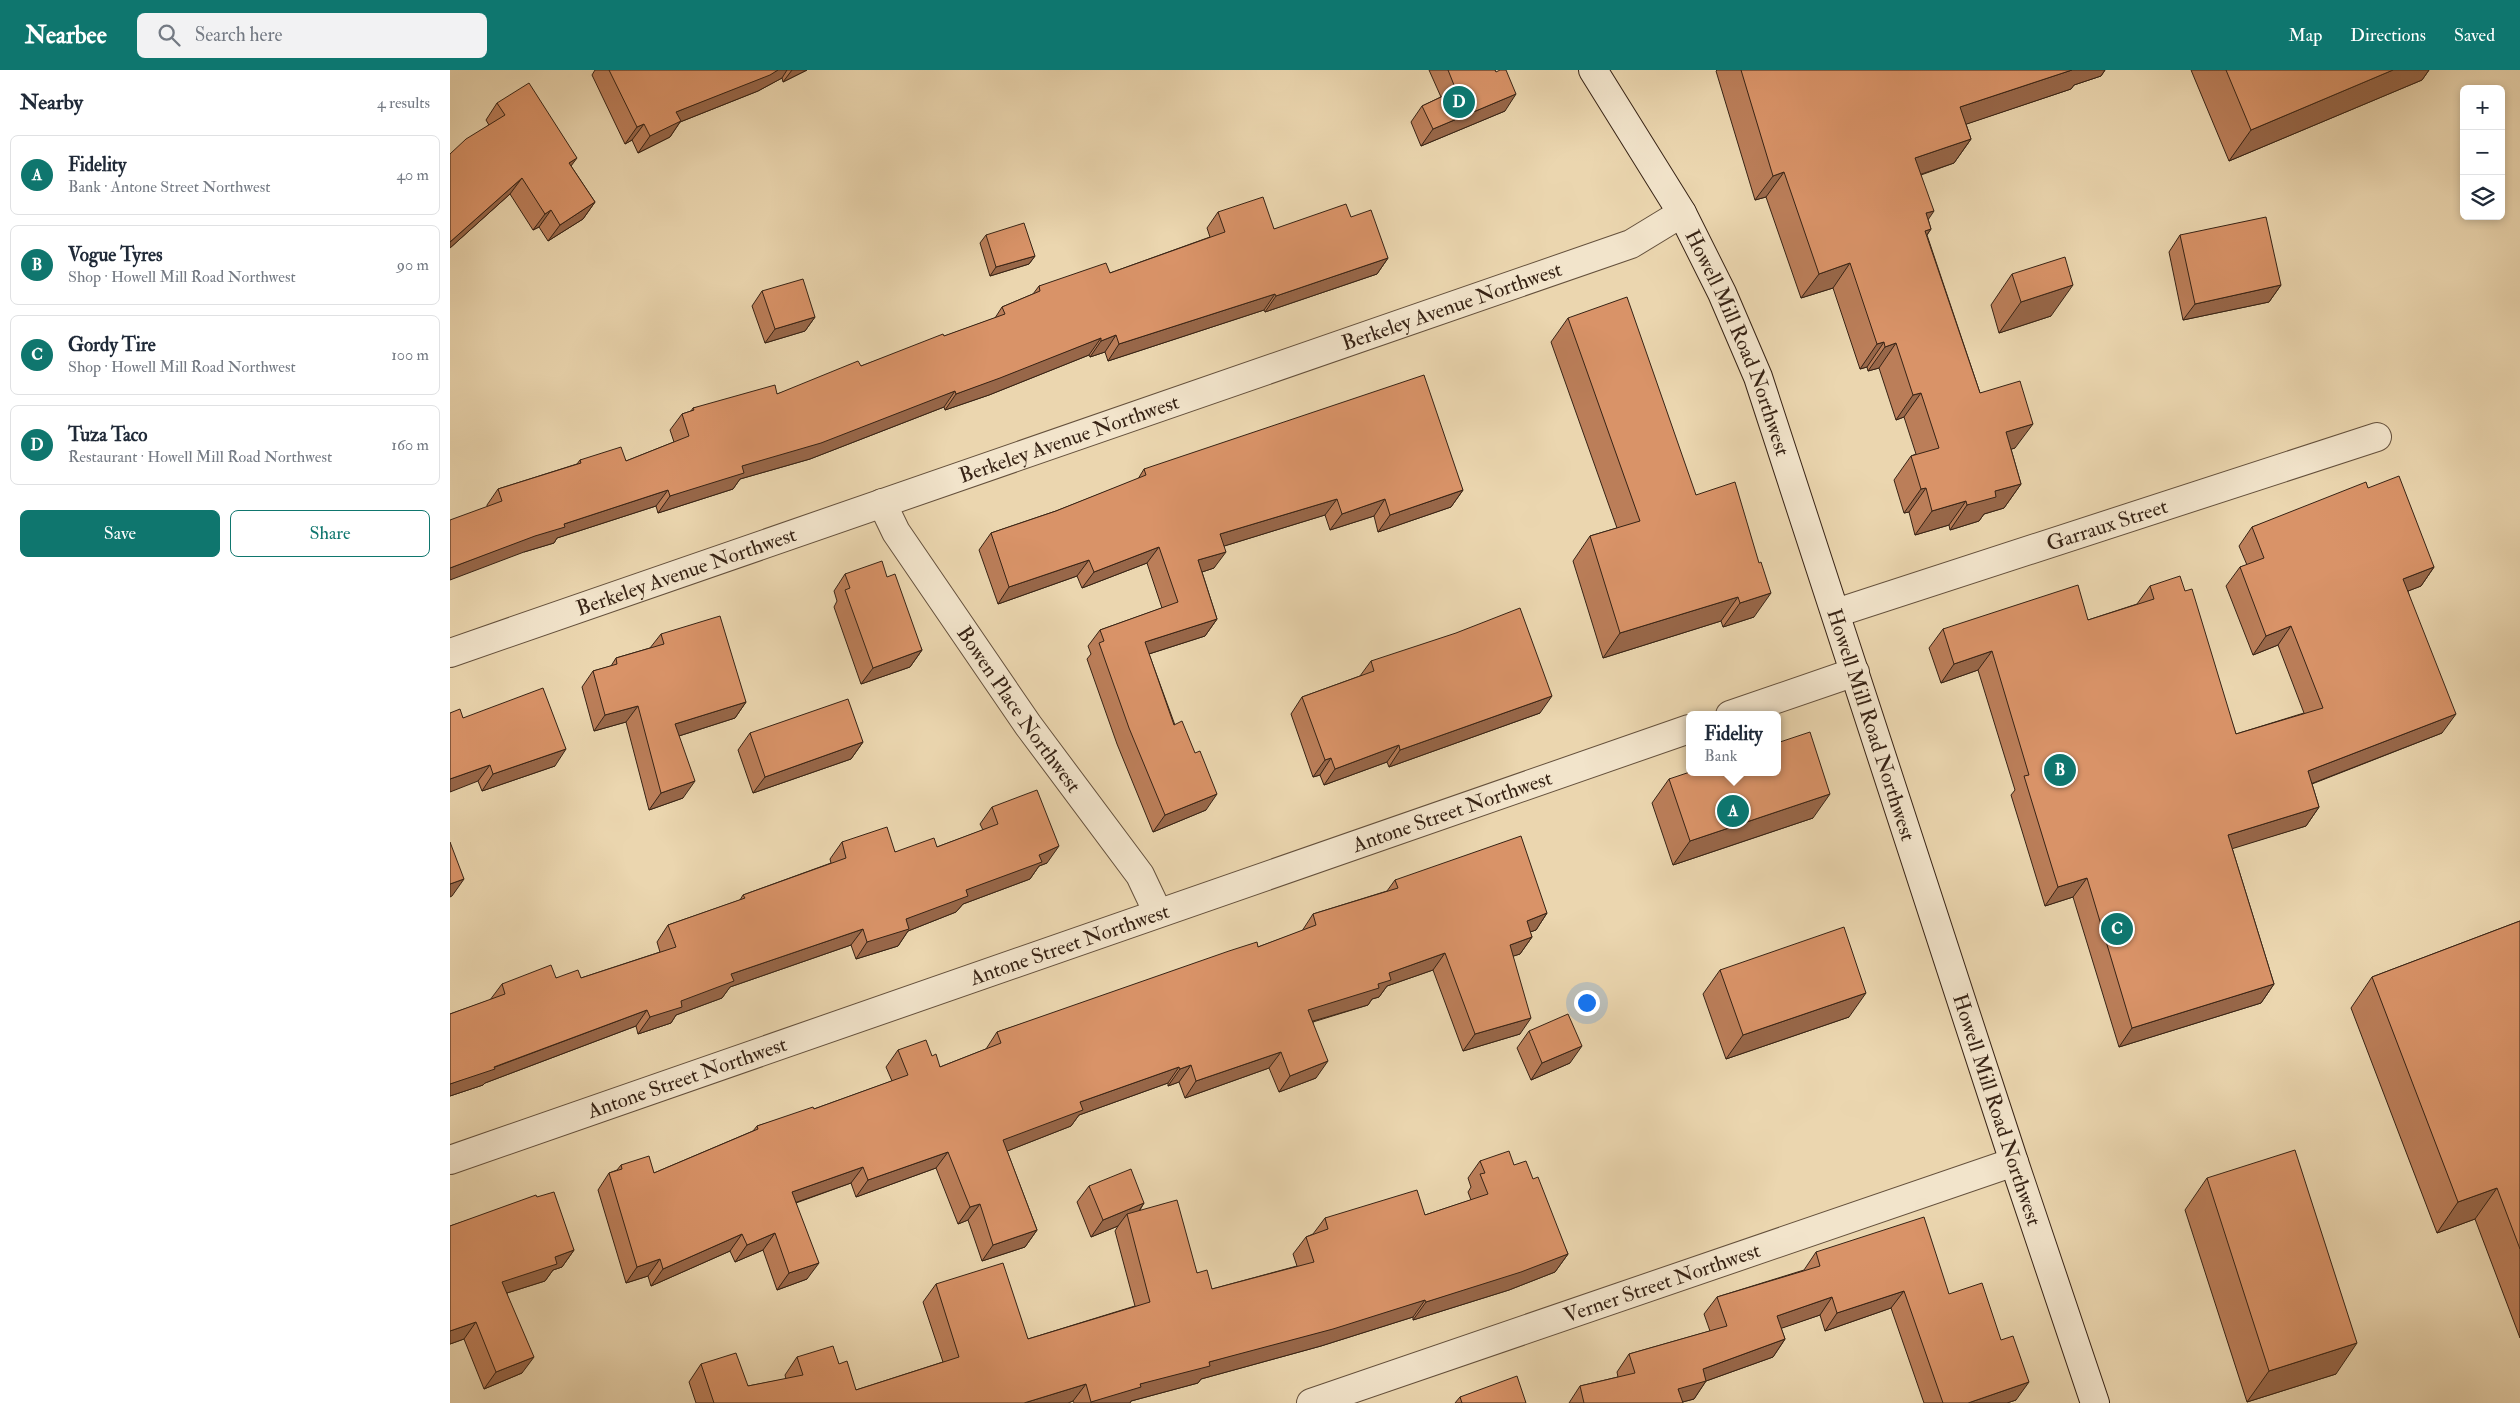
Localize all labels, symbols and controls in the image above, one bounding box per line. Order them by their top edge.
search box [137,13,487,58]
text: Nearbee [25,20,107,51]
icon: search [155,21,183,49]
text: Search here [195,23,282,47]
text: Map [2289,24,2322,47]
text: Directions [2350,24,2426,47]
text: Saved [2454,24,2495,47]
pin: D [1443,83,1475,121]
map controls [2460,85,2505,220]
button: + [2460,85,2505,130]
text: Nearby [20,89,83,116]
text: 4 results [377,93,430,113]
button: − [2460,130,2505,175]
text: Fidelity [68,153,126,177]
text: A [32,165,42,185]
text: 40 m [396,165,429,185]
button: layers [2460,175,2505,220]
text: Bank · Antone Street Northwest [68,177,270,197]
street label: Howell Mill Road Northwest [1679,225,1796,460]
text: Vogue Tyres [68,243,162,267]
text: B [32,255,42,275]
text: 90 m [397,255,429,275]
street label: Berkeley Avenue Northwest [1338,256,1566,357]
text: Shop · Howell Mill Road Northwest [68,267,296,287]
text: Gordy Tire [68,333,156,357]
text: C [31,345,43,365]
text: 100 m [391,345,429,365]
text: Shop · Howell Mill Road Northwest [68,357,296,377]
street label: Berkeley Avenue Northwest [955,388,1183,490]
text: Tuza Taco [68,423,148,447]
text: D [30,435,44,455]
text: 160 m [391,435,429,455]
text: Restaurant · Howell Mill Road Northwest [68,447,332,467]
street label: Garraux Street [2043,493,2171,558]
button: Save [20,510,220,557]
button: Share [230,510,430,557]
street label: Berkeley Avenue Northwest [573,521,800,622]
street label: Howell Mill Road Northwest [1820,605,1921,845]
street label: Bowen Place Northwest [950,621,1087,798]
popup [1686,711,1781,776]
text: Fidelity [1704,722,1763,746]
text: Bank [1704,746,1737,766]
pin: B [2044,751,2076,789]
street label: Antone Street Northwest [1348,765,1556,859]
pin: A [1717,792,1749,830]
street label: Antone Street Northwest [965,898,1173,992]
pin: C [2101,910,2133,948]
your location [1574,990,1600,1016]
street label: Howell Mill Road Northwest [1946,990,2048,1230]
street label: Antone Street Northwest [583,1031,791,1125]
street label: Verner Street Northwest [1560,1237,1764,1329]

